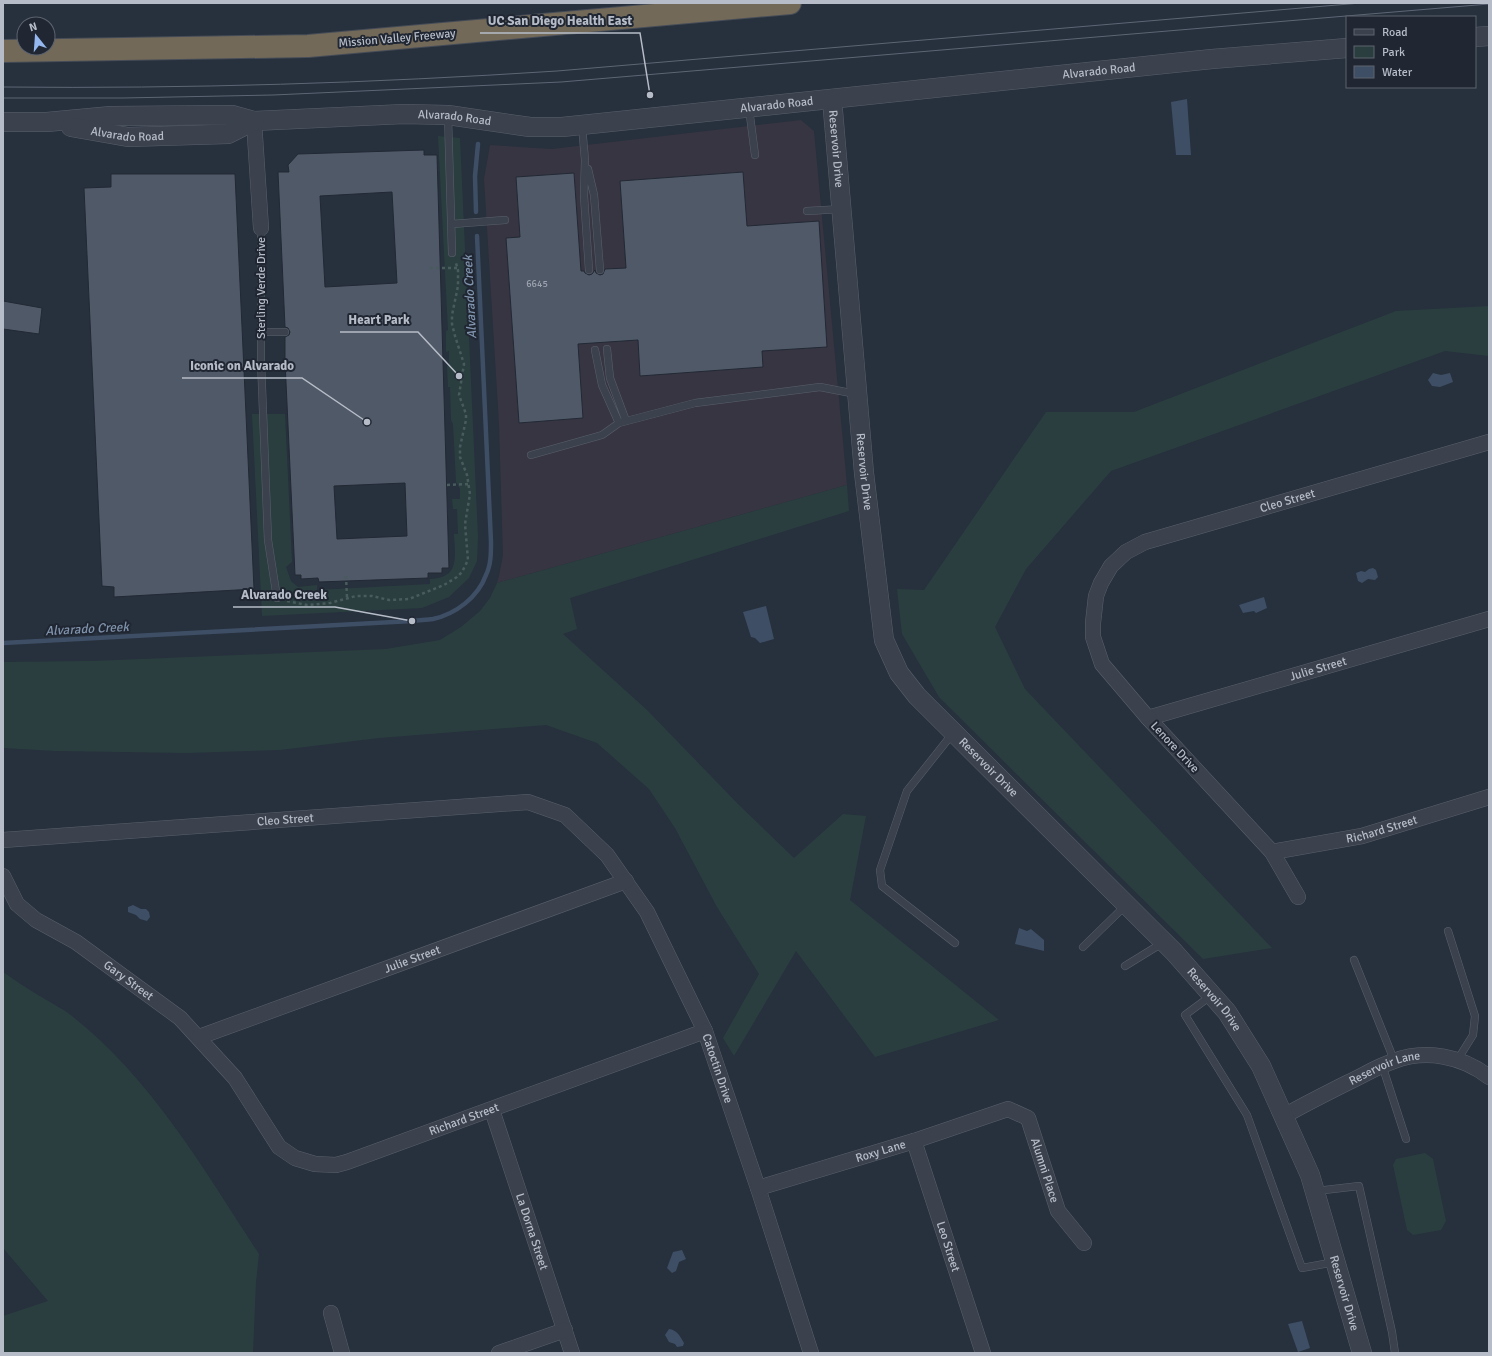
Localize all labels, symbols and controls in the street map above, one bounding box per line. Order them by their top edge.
callout: UC San Diego Health East [480,8,640,33]
text: UC San Diego Health East [488,13,632,29]
north arrow [16,16,56,56]
legend [1346,16,1476,88]
text: N [28,20,39,34]
text: Road [1382,25,1408,40]
street label: Mission Valley Freeway [338,26,457,51]
text: Park [1382,45,1405,60]
street label: Alvarado Road [1062,60,1136,83]
text: Water [1382,65,1413,80]
street label: Alvarado Road [739,94,814,116]
street label: Alvarado Road [418,107,492,129]
street label: Reservoir Drive [825,109,847,188]
street label: Alvarado Road [90,124,164,145]
street label: Sterling Verde Drive [254,237,269,339]
water label: Alvarado Creek [460,253,480,339]
house number: 6645 [526,278,548,290]
callout: Heart Park [340,307,418,332]
text: Heart Park [348,312,410,328]
callout: Iconic on Alvarado [182,353,302,378]
text: Iconic on Alvarado [190,358,294,374]
street label: Reservoir Drive [853,432,875,511]
street label: Cleo Street [1258,486,1317,516]
callout: Alvarado Creek [233,582,335,607]
text: Alvarado Creek [241,587,327,603]
water label: Alvarado Creek [45,619,131,639]
street label: Julie Street [1288,654,1348,685]
street label: Lenore Drive [1147,719,1202,776]
street label: Reservoir Drive [955,735,1021,800]
street label: Cleo Street [256,811,314,830]
street label: Richard Street [1345,812,1419,847]
street label: Julie Street [382,942,443,977]
street label: Gary Street [100,958,156,1004]
street label: Reservoir Drive [1183,965,1244,1034]
street label: Catoctin Drive [698,1032,736,1105]
street label: Reservoir Lane [1347,1048,1421,1089]
street label: Richard Street [427,1100,501,1139]
street label: Alumni Place [1027,1136,1062,1205]
street label: Roxy Lane [854,1137,908,1166]
street label: La Dorna Street [512,1191,551,1272]
street label: Leo Street [933,1220,963,1274]
street label: Reservoir Drive [1326,1254,1362,1333]

